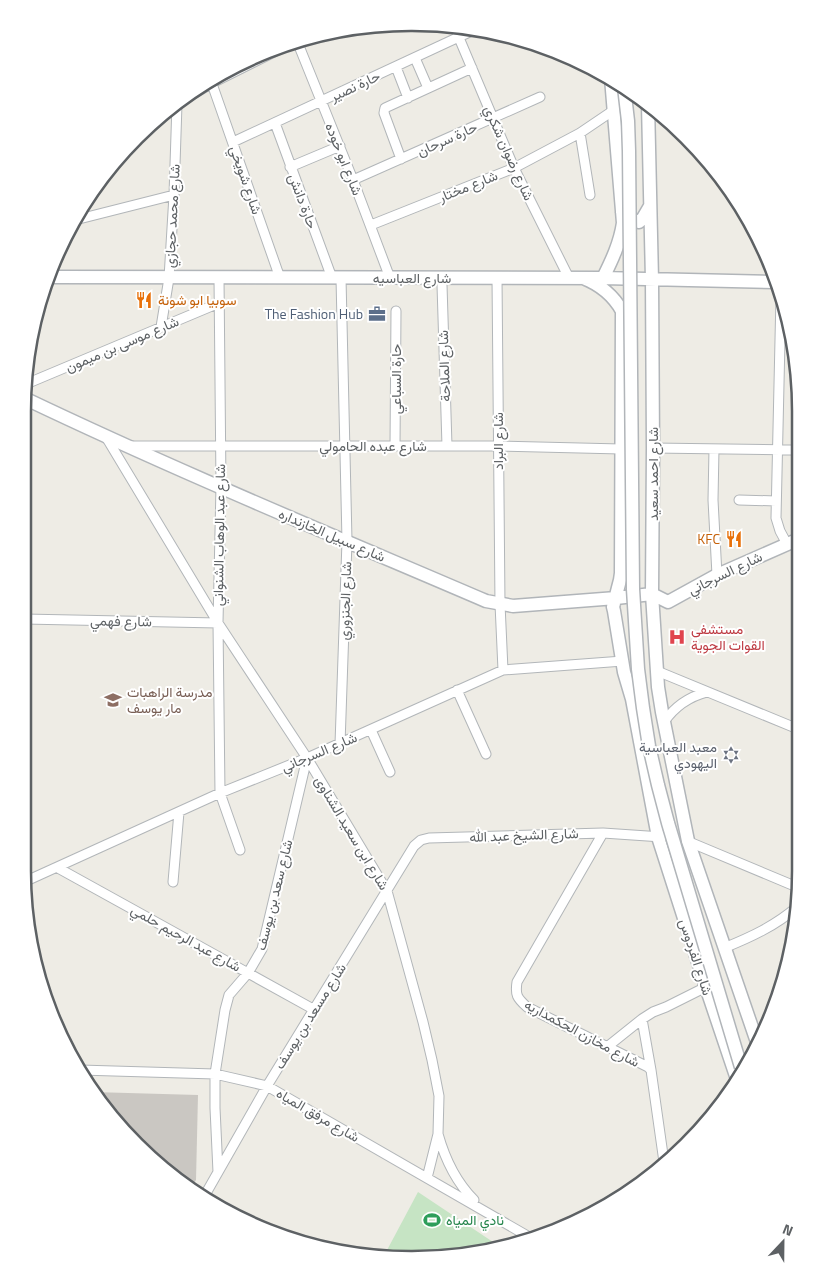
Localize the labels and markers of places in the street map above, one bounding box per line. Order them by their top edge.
place label: سوبيا ابو شونة [158,289,236,310]
restaurant icon: سوبيا ابو شونة [134,290,154,310]
place label: The Fashion Hub [265,303,363,324]
office icon: The Fashion Hub [367,304,387,324]
place label: KFC [697,528,720,549]
restaurant icon: KFC [724,529,744,549]
place label: مستشفى القوات الجوية [691,618,765,655]
hospital icon: مستشفى القوات الجوية [667,627,687,647]
place label: مدرسة الراهبات مار يوسف [127,681,212,718]
school or university icon: مدرسة الراهبات مار يوسف [103,690,123,710]
place label: معبد العباسية اليهودي [639,736,717,775]
synagogue icon: معبد العباسية اليهودي [721,745,741,765]
place label: نادي المياه [446,1209,504,1232]
sports icon: نادي المياه [422,1210,442,1230]

